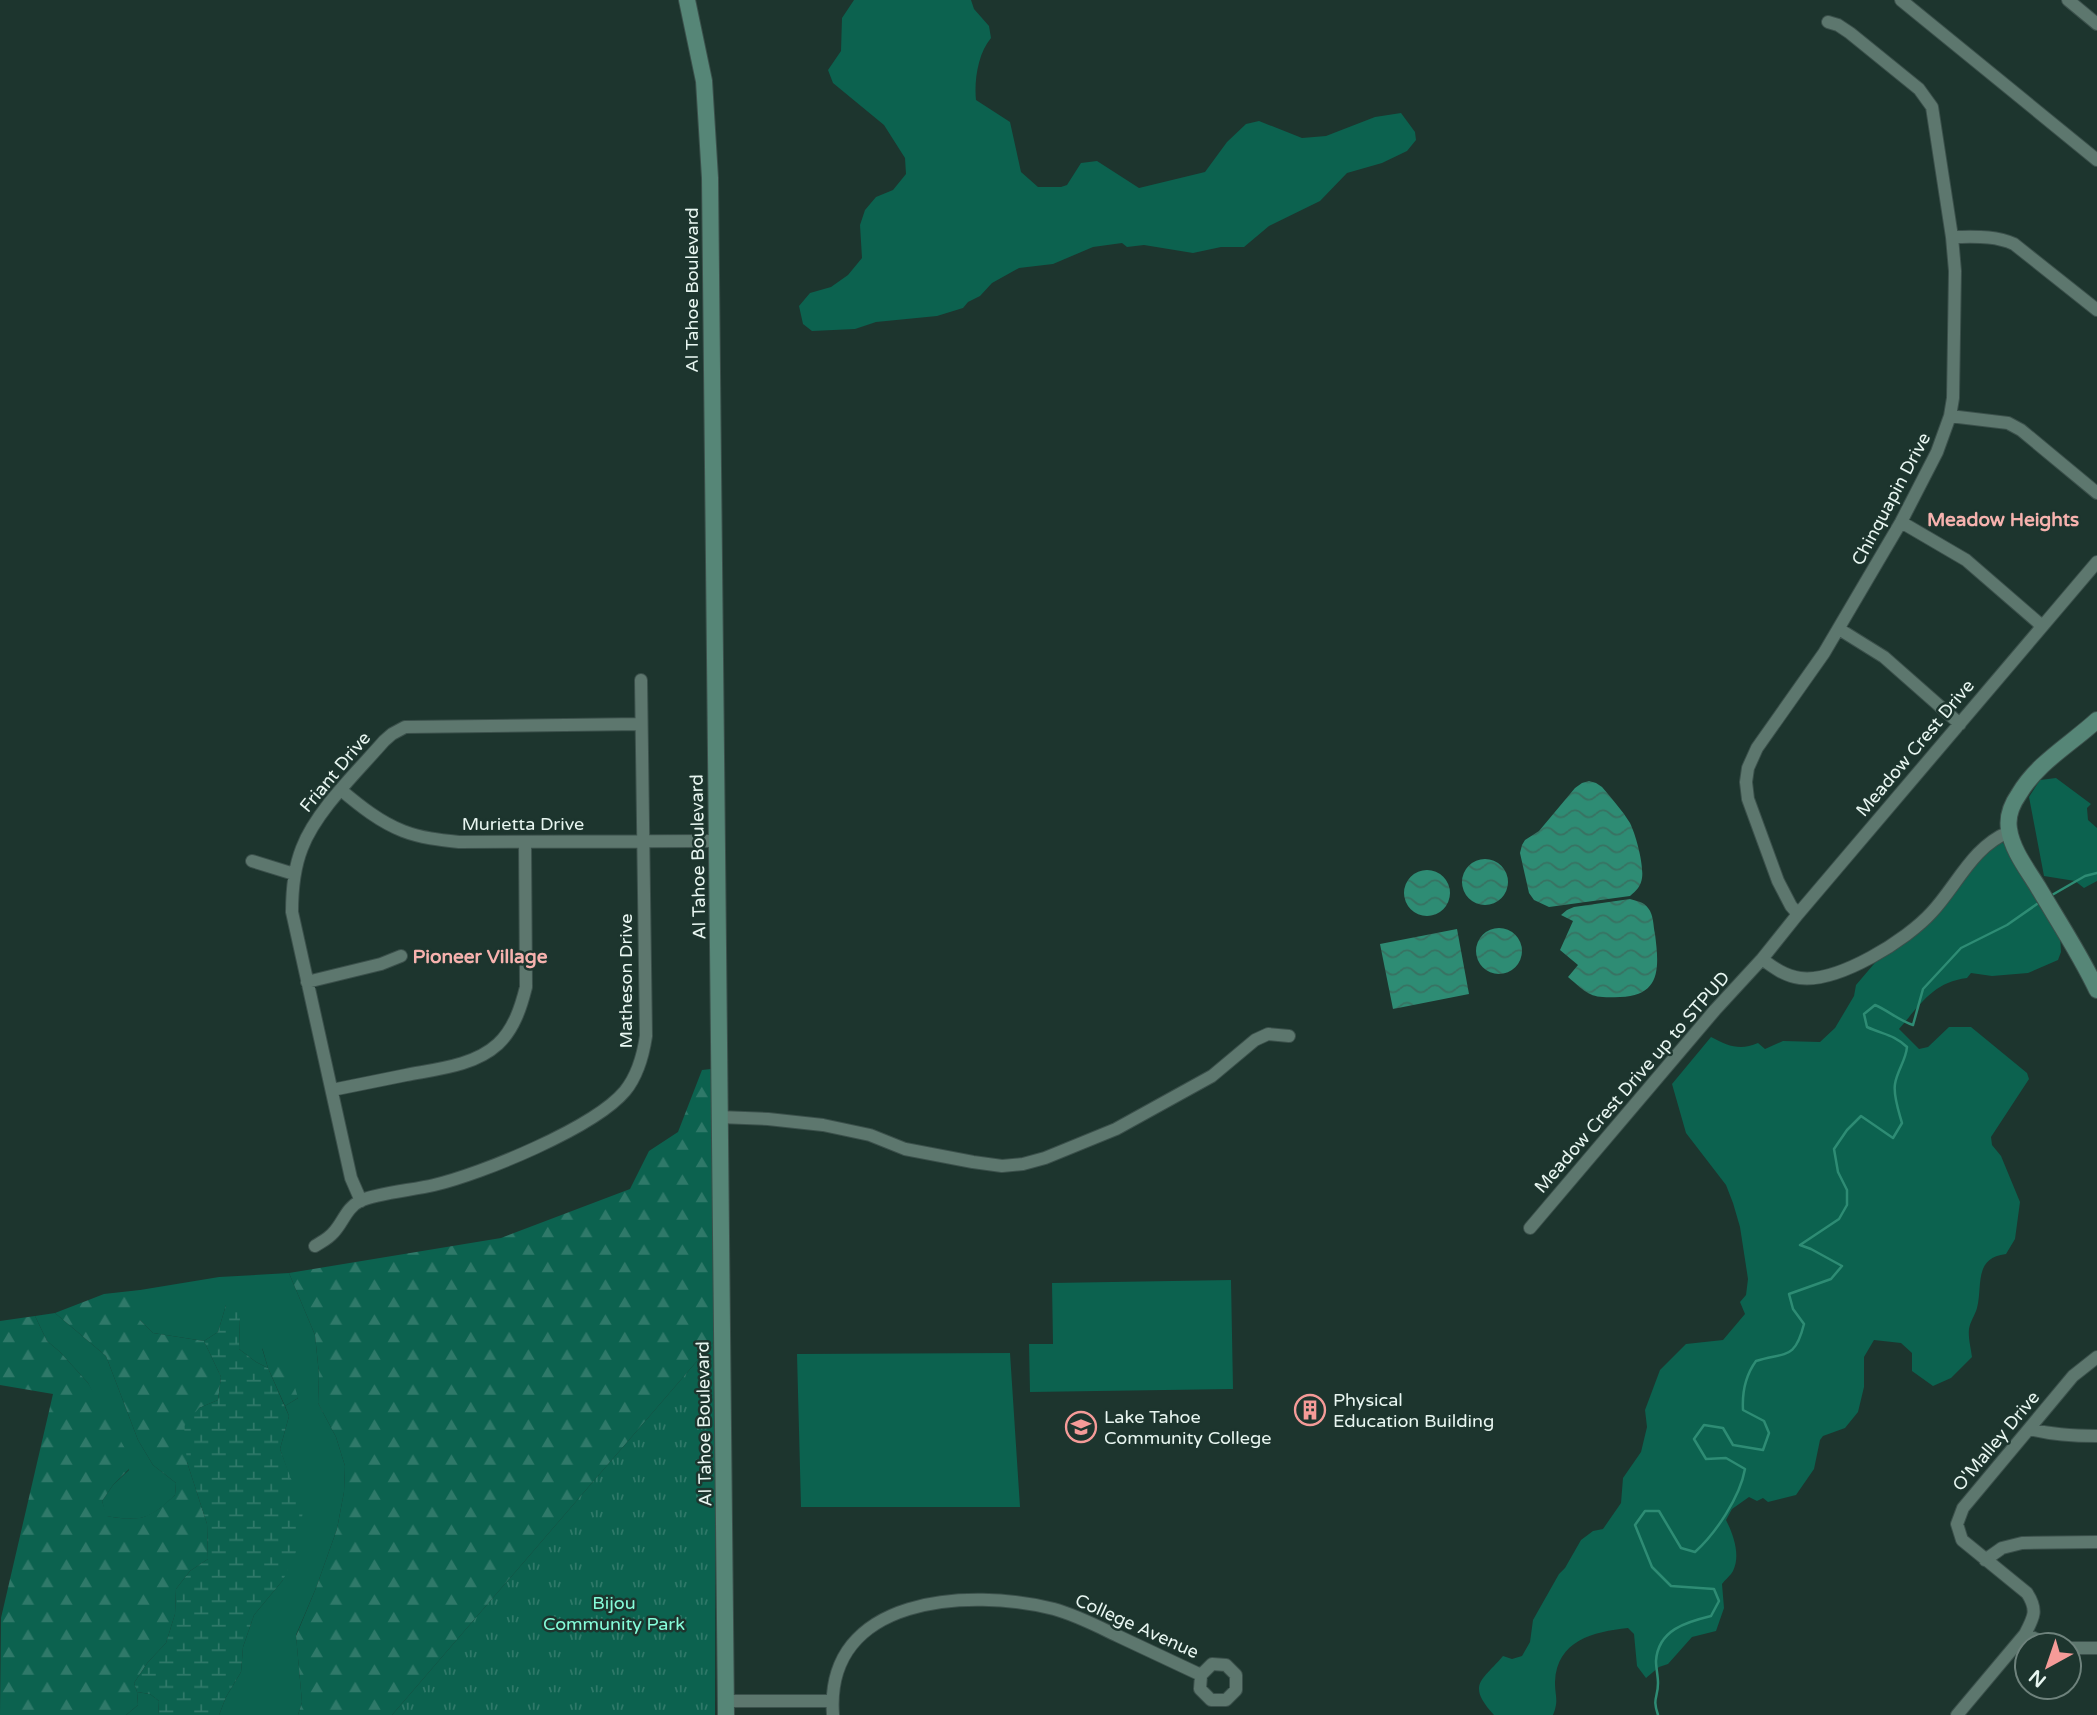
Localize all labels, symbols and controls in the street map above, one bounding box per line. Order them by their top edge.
street label: Al Tahoe Boulevard [681,207,703,373]
street label: Chinquapin Drive [1847,429,1935,569]
district label: Meadow Heights [1927,509,2079,532]
street label: Meadow Crest Drive [1851,675,1979,821]
street label: Friant Drive [295,727,375,817]
street label: Al Tahoe Boulevard [686,774,710,940]
street label: Murietta Drive [462,813,584,835]
street label: Matheson Drive [615,914,637,1048]
district label: Pioneer Village [413,946,548,969]
street label: Meadow Crest Drive up to STPUD [1530,967,1734,1197]
street label: Al Tahoe Boulevard [692,1341,716,1507]
street label: O'Malley Drive [1948,1386,2044,1496]
place label: Physical Education Building [1333,1389,1494,1432]
building icon: Physical Education Building [1293,1393,1327,1427]
place label: Lake Tahoe Community College [1104,1406,1272,1449]
school or university icon: Lake Tahoe Community College [1064,1410,1098,1444]
street label: College Avenue [1072,1589,1202,1663]
park label: Bijou Community Park [543,1592,685,1635]
north arrow [2013,1631,2083,1701]
text: N [2025,1665,2051,1692]

